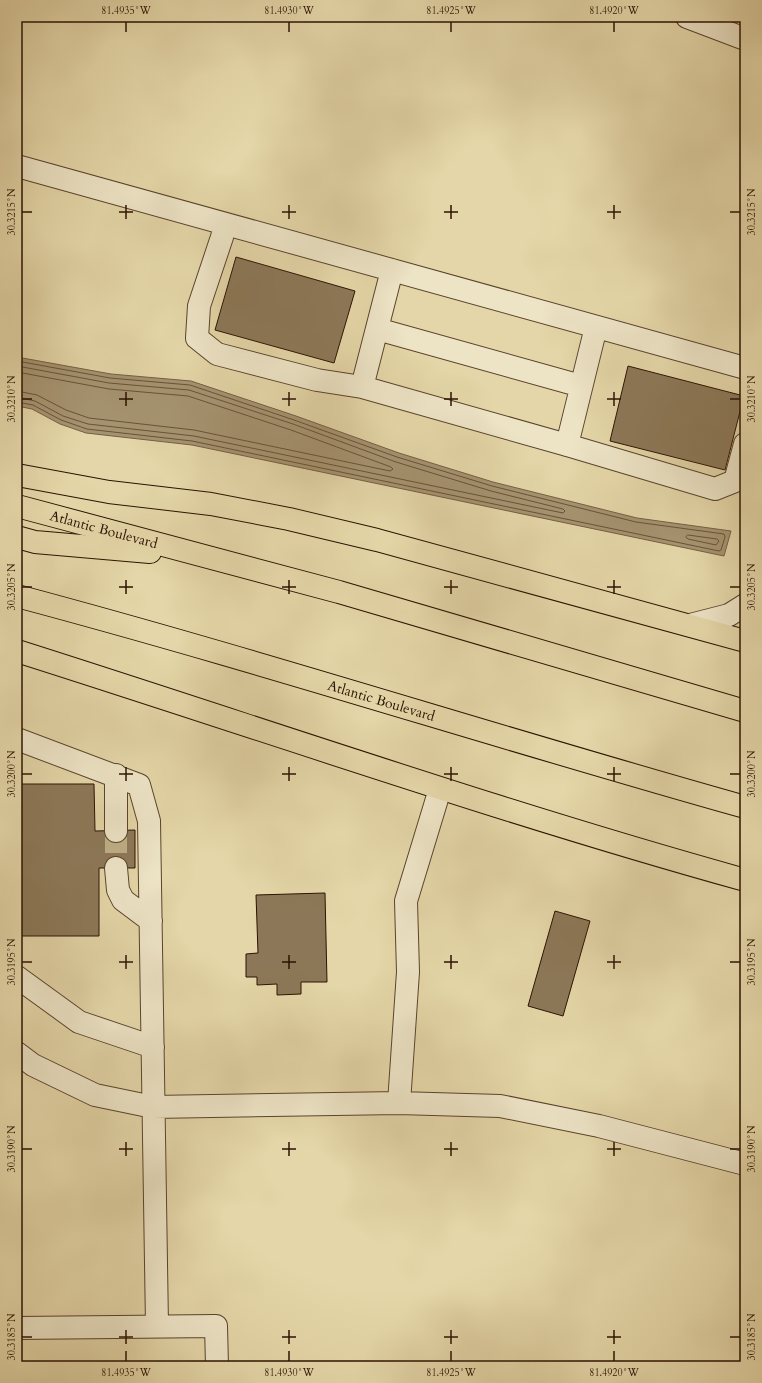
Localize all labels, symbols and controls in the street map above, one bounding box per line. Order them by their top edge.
text: 81.4935°W [101,4,152,18]
text: 81.4930°W [264,4,315,18]
text: 81.4925°W [426,4,477,18]
text: 81.4920°W [589,4,640,18]
text: 30.3215°N [5,188,19,235]
text: 30.3215°N [745,188,759,235]
text: 30.3210°N [5,375,19,422]
text: 30.3210°N [745,375,759,422]
street label: Atlantic Boulevard [48,506,160,553]
text: 30.3205°N [5,563,19,610]
text: 30.3205°N [745,563,759,610]
street label: Atlantic Boulevard [325,676,438,726]
text: 30.3200°N [5,750,19,797]
text: 30.3200°N [745,750,759,797]
text: 30.3195°N [5,938,19,985]
text: 30.3195°N [745,938,759,985]
text: 30.3190°N [5,1125,19,1172]
text: 30.3190°N [745,1125,759,1172]
text: 30.3185°N [5,1313,19,1360]
text: 30.3185°N [745,1313,759,1360]
text: 81.4935°W [101,1366,152,1380]
text: 81.4930°W [264,1366,315,1380]
text: 81.4925°W [426,1366,477,1380]
text: 81.4920°W [589,1366,640,1380]

